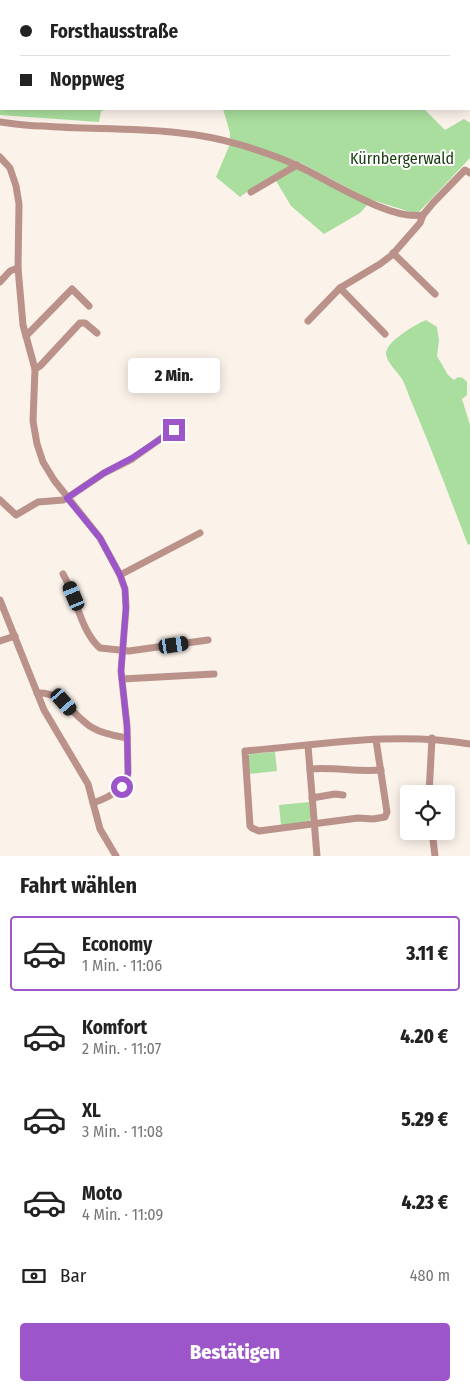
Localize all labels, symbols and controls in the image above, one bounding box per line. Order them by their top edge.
text: Forsthausstraße [50,20,178,43]
text: Noppweg [50,68,124,91]
park label: Kürnbergerwald [350,149,454,168]
callout: 2 Min. [128,358,220,392]
text: 2 Min. [155,366,193,385]
route end [163,419,185,441]
car [61,579,86,613]
car [158,635,189,655]
car [48,686,79,718]
route start [111,776,133,798]
map controls [400,785,455,840]
button: locate [400,785,455,840]
text: Fahrt wählen [20,872,137,899]
icon: car [22,931,67,976]
text: Economy [82,933,152,956]
text: 3.11 € [406,942,448,965]
text: 1 Min. · 11:06 [82,956,162,975]
icon: car [22,1014,67,1059]
text: Komfort [82,1016,147,1039]
text: 4.20 € [400,1025,448,1048]
text: 2 Min. · 11:07 [82,1039,161,1058]
icon: car [22,1097,67,1142]
text: XL [82,1099,101,1122]
text: 5.29 € [401,1108,448,1131]
text: 3 Min. · 11:08 [82,1122,163,1141]
icon: car [22,1180,67,1225]
text: Moto [82,1182,122,1205]
text: 4.23 € [402,1191,448,1214]
text: 4 Min. · 11:09 [82,1205,163,1224]
icon: cash [20,1262,48,1290]
text: Bar [60,1264,86,1287]
text: 480 m [410,1266,450,1285]
button: Bestätigen [20,1323,450,1381]

